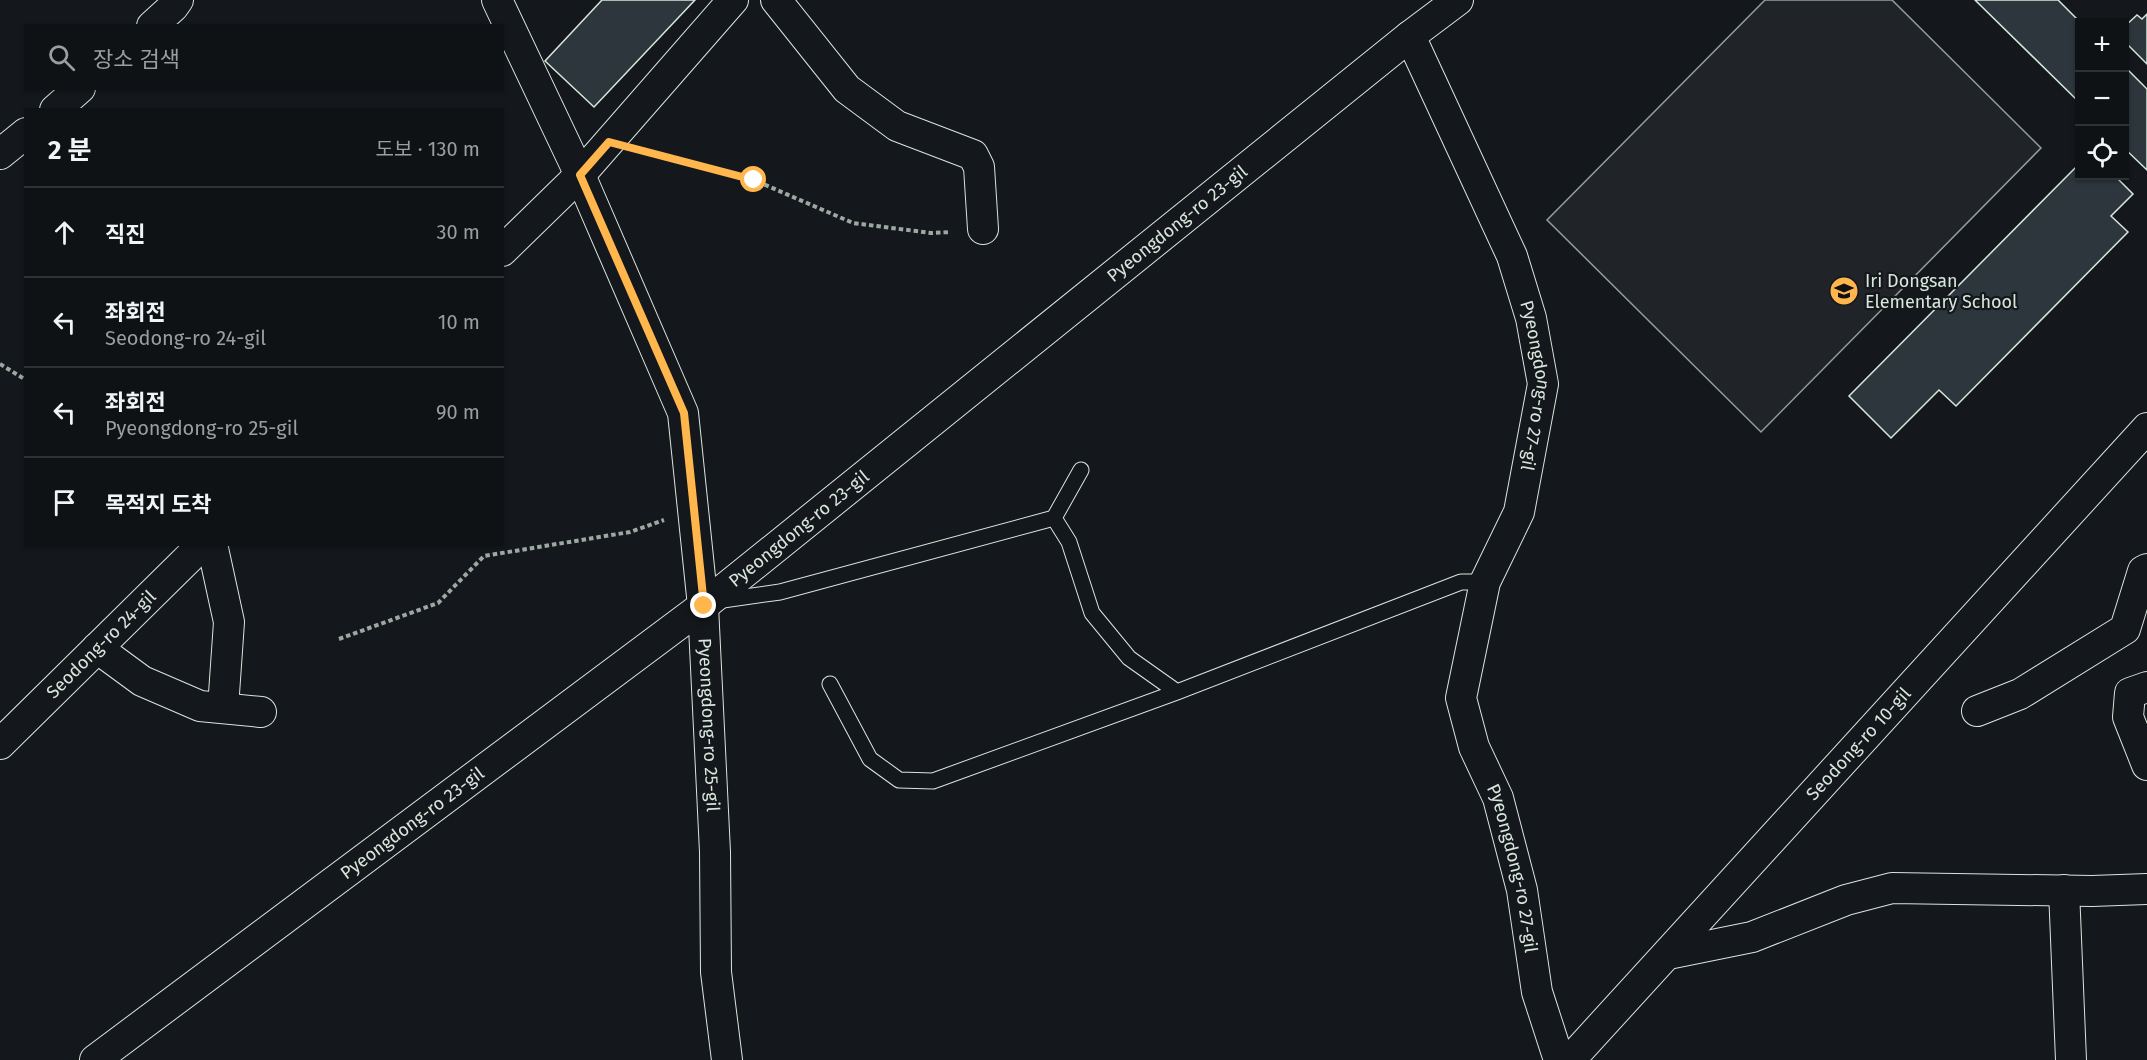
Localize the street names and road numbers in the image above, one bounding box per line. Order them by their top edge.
street label: Pyeongdong-ro 23-gil [1103,160,1252,287]
street label: Pyeongdong-ro 27-gil [1515,298,1555,473]
street label: Pyeongdong-ro 23-gil [724,466,874,592]
street label: Seodong-ro 24-gil [42,586,161,703]
street label: Pyeongdong-ro 25-gil [694,637,724,812]
street label: Seodong-ro 10-gil [1802,683,1916,805]
street label: Pyeongdong-ro 23-gil [336,762,489,884]
street label: Pyeongdong-ro 27-gil [1482,780,1542,954]

